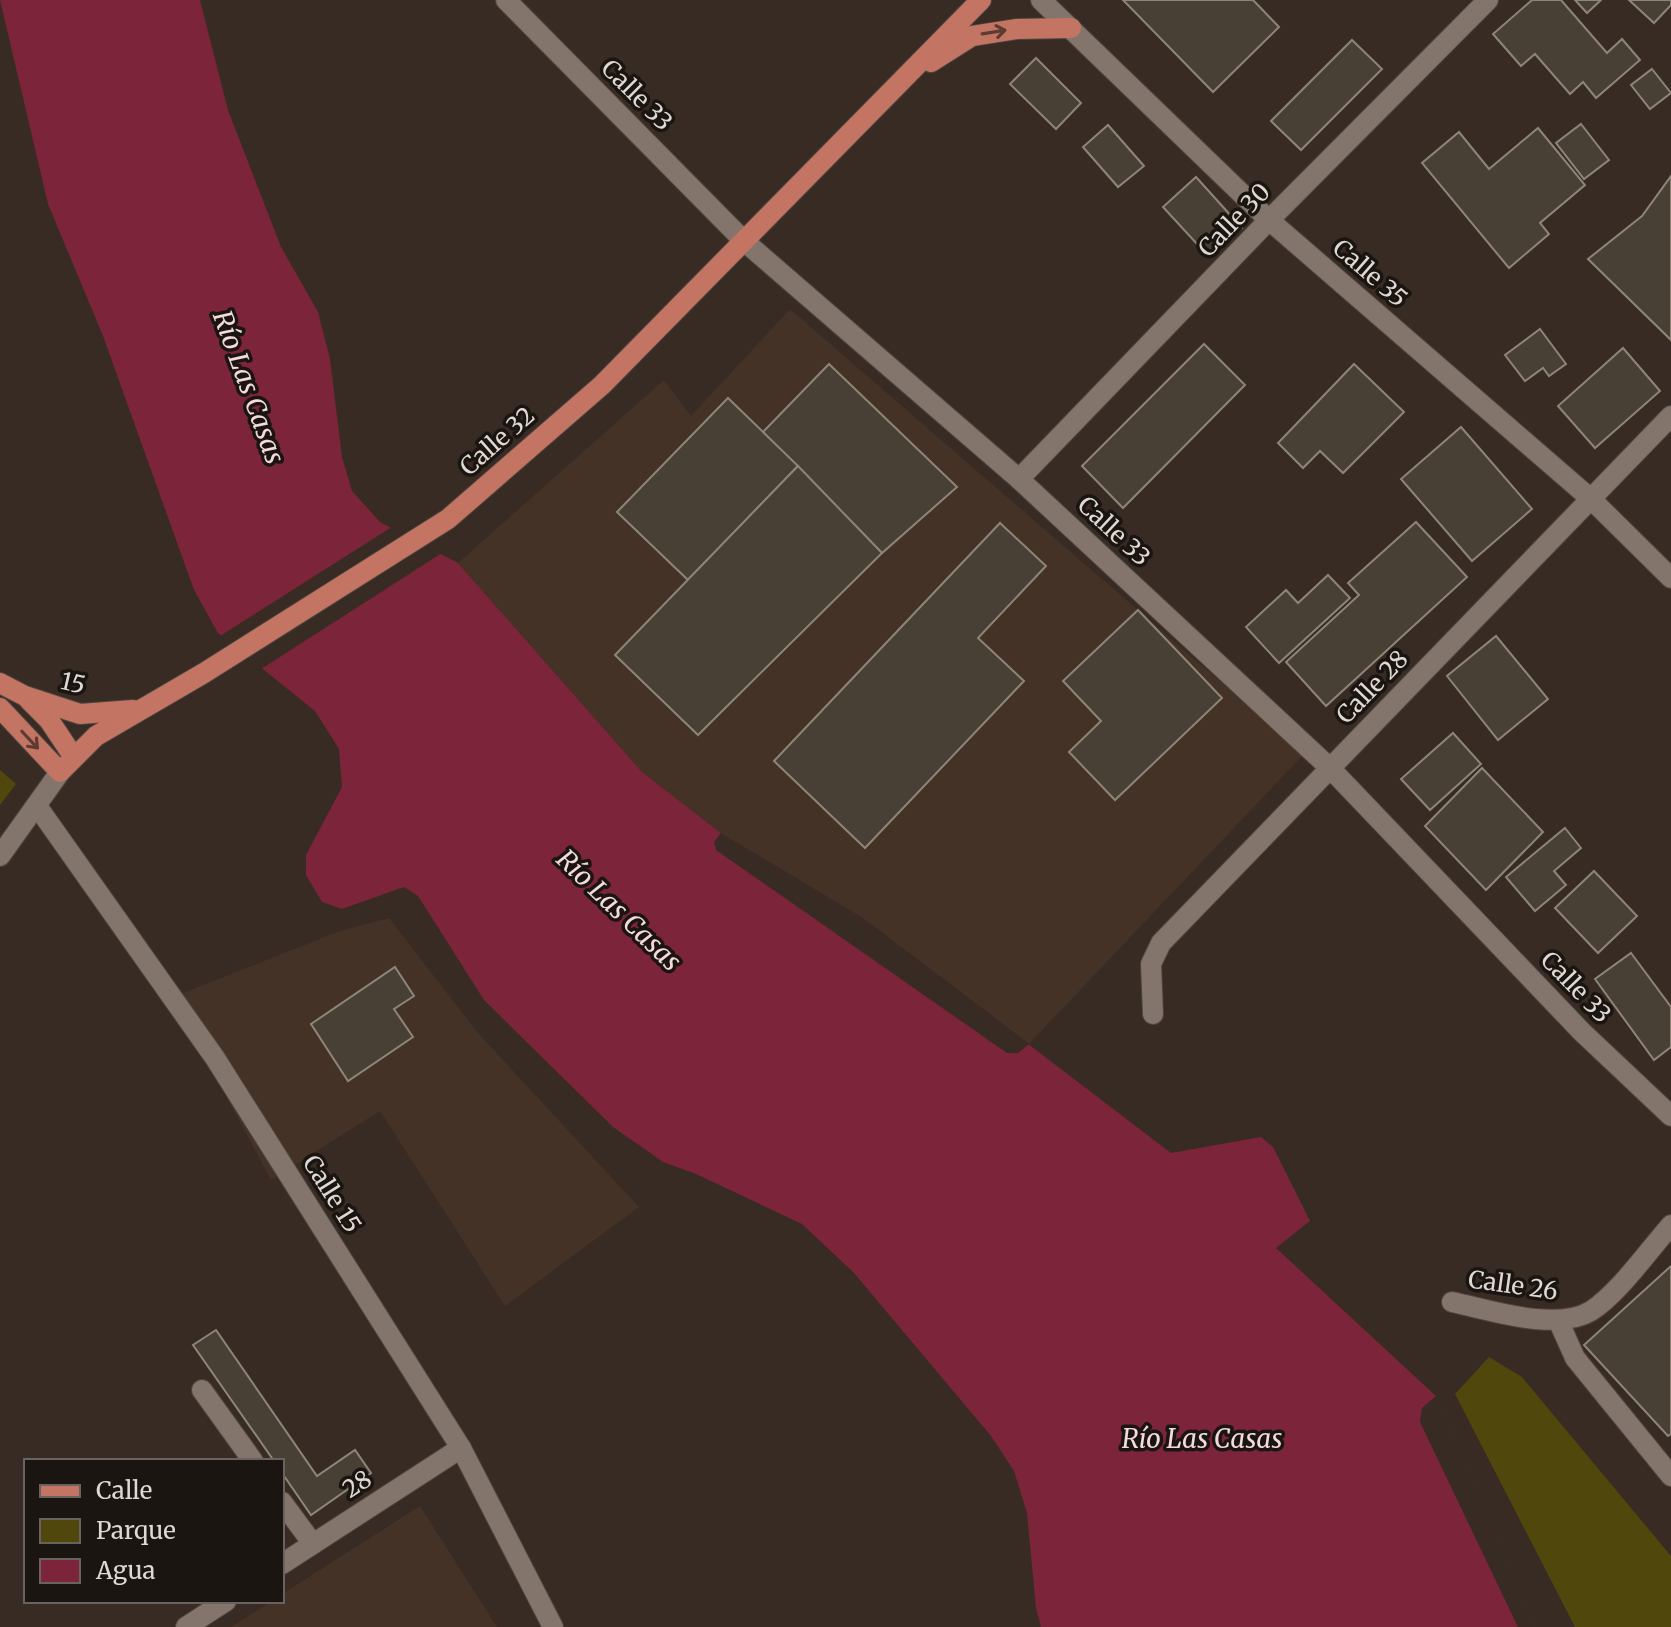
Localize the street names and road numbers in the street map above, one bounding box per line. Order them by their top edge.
street label: Calle 33 [595,53,679,137]
street label: Calle 30 [1191,177,1277,263]
street label: Calle 35 [1326,232,1414,314]
street label: Calle 32 [453,400,541,482]
street label: Calle 33 [1071,490,1157,572]
street label: Calle 28 [1330,644,1414,730]
street label: 15 [58,665,88,701]
street label: Calle 33 [1534,944,1618,1030]
street label: Calle 15 [296,1149,368,1239]
street label: Calle 26 [1466,1263,1560,1307]
street label: 28 [337,1463,377,1505]

